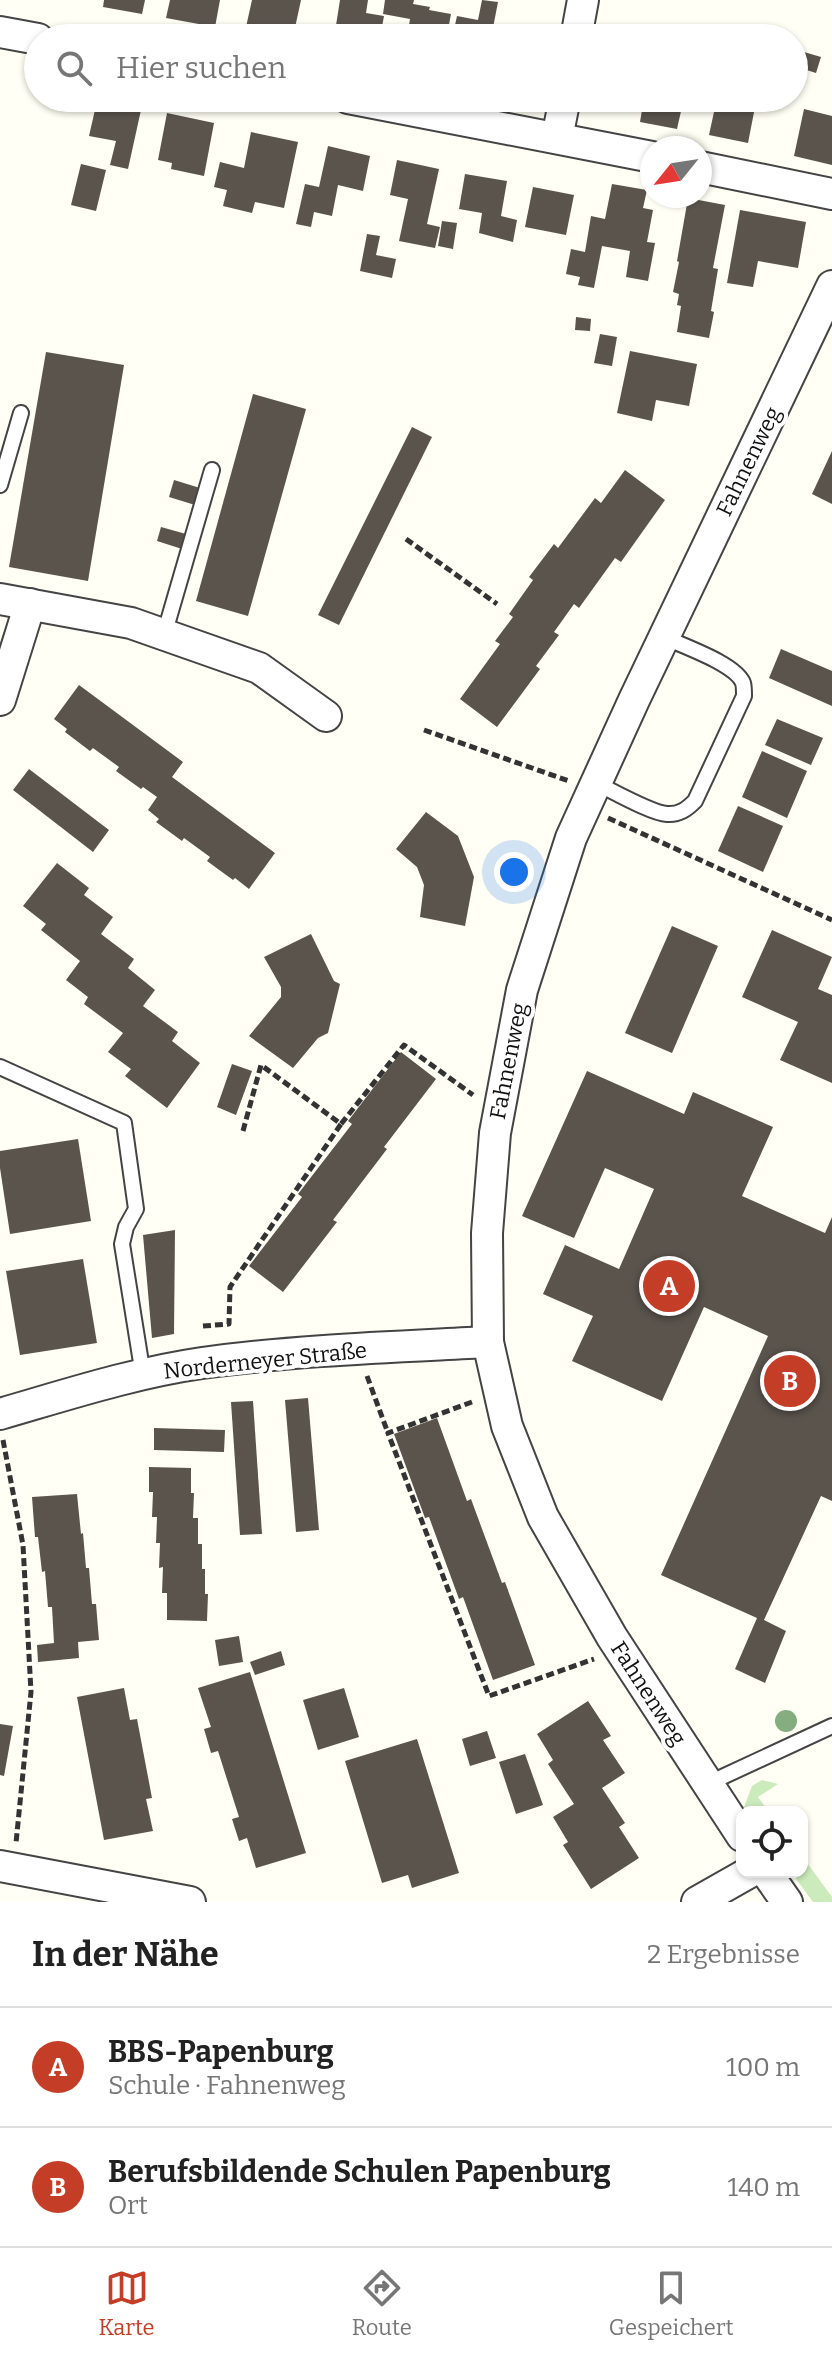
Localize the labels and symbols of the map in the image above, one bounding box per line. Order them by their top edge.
north arrow [640,136,712,208]
street label: Fahnenweg [710,402,787,520]
your location [494,852,534,892]
street label: Fahnenweg [484,1000,533,1122]
pin: A [643,1256,695,1316]
street label: Norderneyer Straße [162,1336,368,1385]
pin: B [764,1351,816,1411]
street label: Fahnenweg [605,1636,692,1750]

